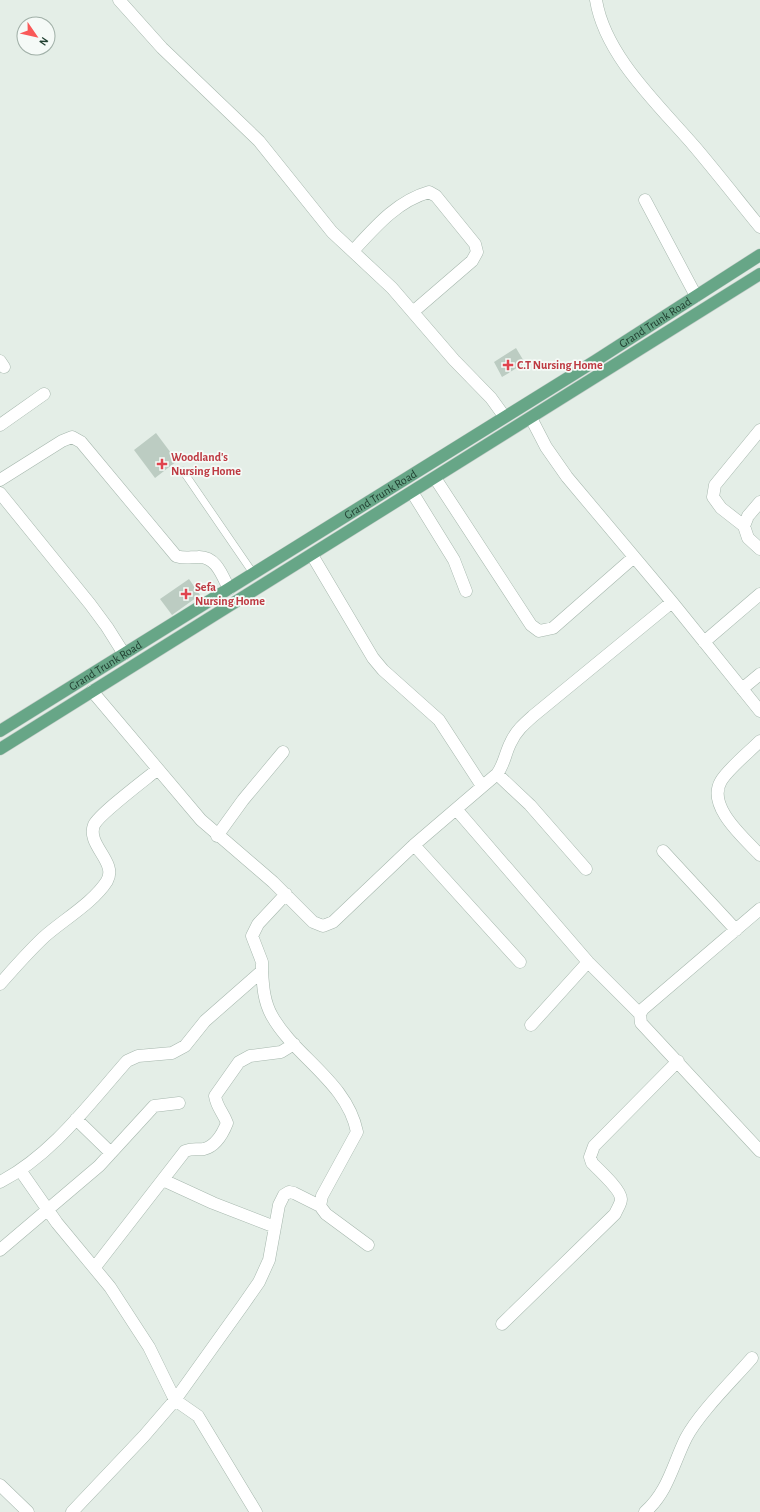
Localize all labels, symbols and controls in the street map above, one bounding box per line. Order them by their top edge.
north arrow [16,16,56,56]
text: N [37,35,51,48]
street label: Grand Trunk Road [617,295,693,350]
marker: C.T Nursing Home [502,359,514,371]
place label: C.T Nursing Home [517,359,603,371]
place label: Woodland's Nursing Home [171,451,241,477]
marker: Woodland's Nursing Home [156,458,168,470]
street label: Grand Trunk Road [342,467,419,521]
place label: Sefa Nursing Home [195,581,265,607]
marker: Sefa Nursing Home [180,588,192,600]
street label: Grand Trunk Road [67,638,144,693]

